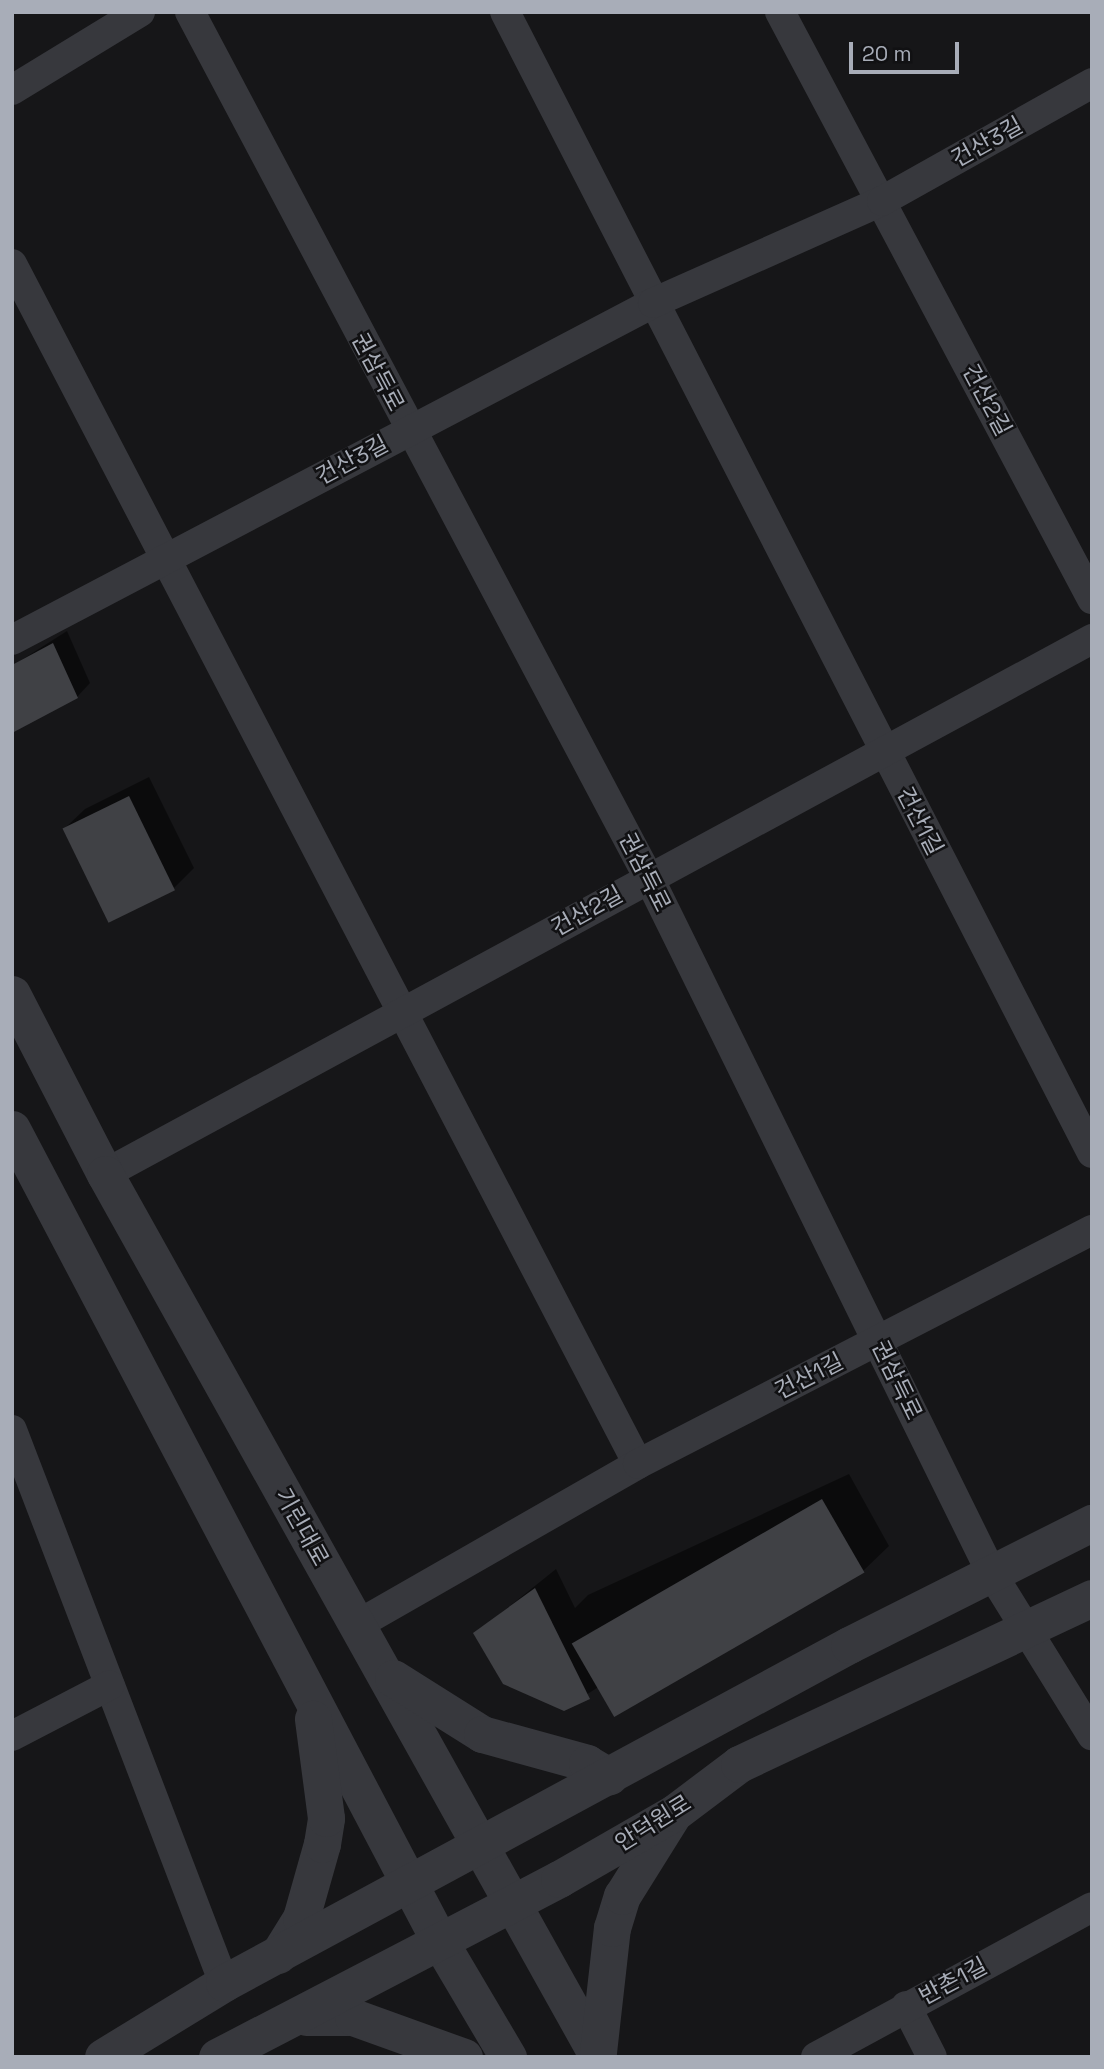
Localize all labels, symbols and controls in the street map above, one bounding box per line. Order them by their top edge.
scale bar [852,28,962,72]
text: 20 m [862,40,912,67]
street label: 건산3길 [946,111,1028,173]
street label: 권삼득로 [346,328,410,416]
street label: 건산2길 [957,359,1017,441]
street label: 건산3길 [311,430,393,490]
street label: 건산1길 [891,782,949,860]
street label: 권삼득로 [613,828,677,916]
street label: 건산2길 [546,880,628,942]
street label: 권삼득로 [866,1336,928,1424]
street label: 건산1길 [770,1347,848,1405]
street label: 기린대로 [269,1483,335,1571]
street label: 안덕원로 [610,1789,696,1857]
street label: 반촌1길 [914,1952,992,2010]

